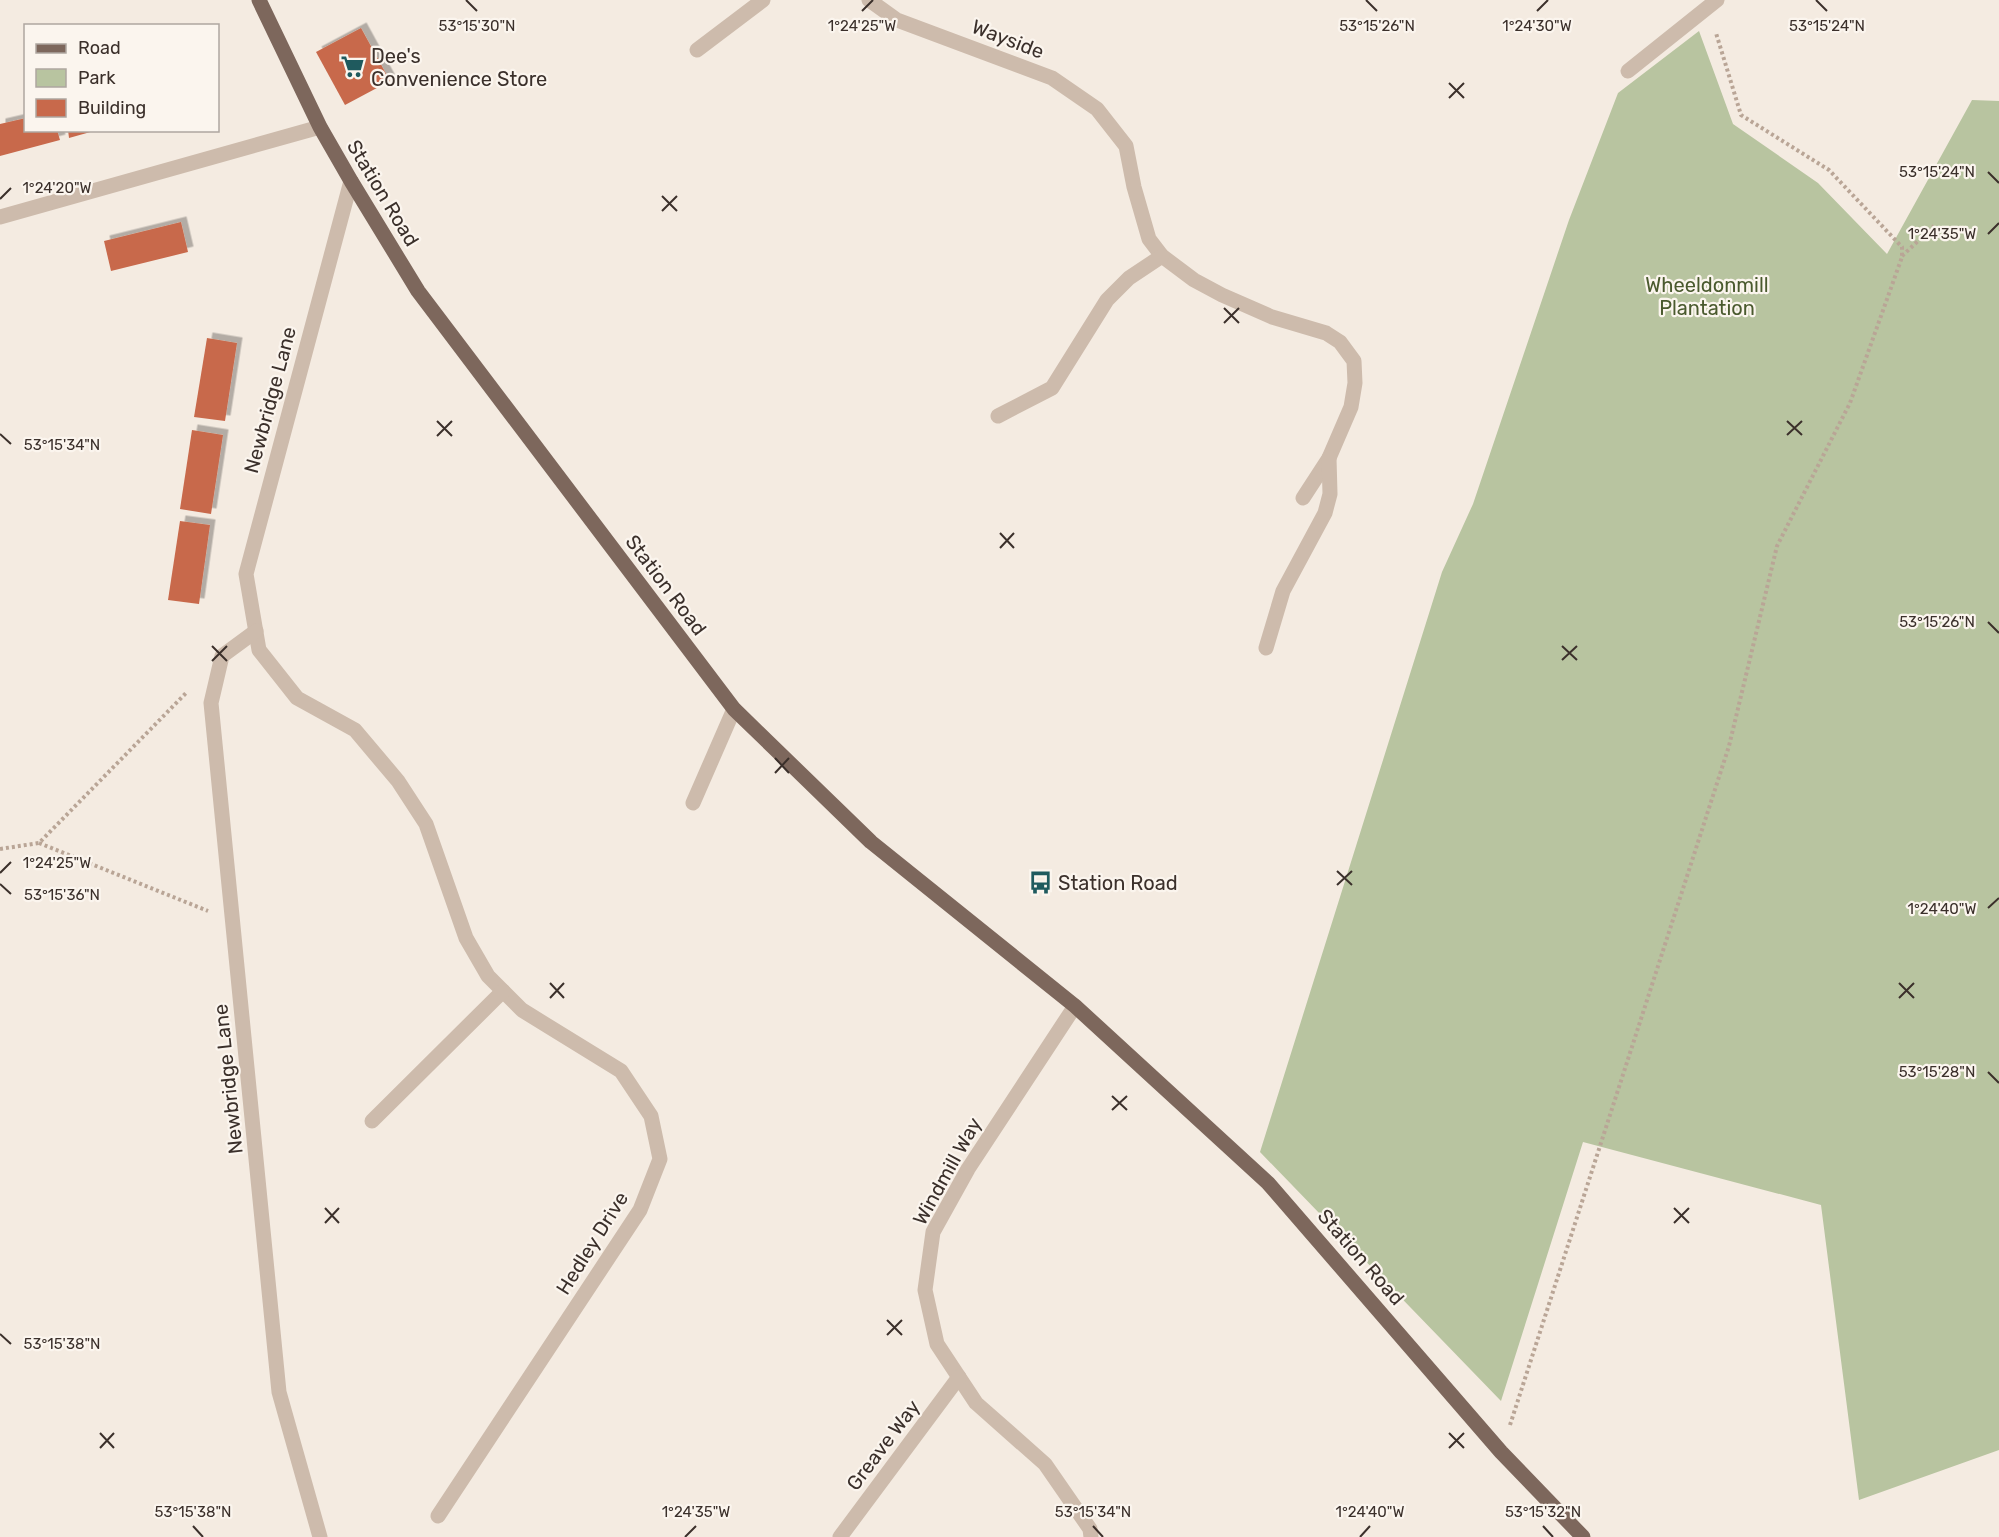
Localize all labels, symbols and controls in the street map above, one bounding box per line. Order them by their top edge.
street label: Wayside [969,14,1047,64]
text: 53°15'30"N [439,17,515,35]
text: 1°24'25"W [828,17,896,35]
text: 53°15'26"N [1339,17,1415,35]
text: 1°24'30"W [1502,17,1572,35]
text: 53°15'24"N [1789,17,1865,35]
legend [24,24,219,132]
text: Road [78,37,121,59]
place label: Dee's Convenience Store [371,44,547,91]
supermarket icon: Dee's Convenience Store [340,54,366,80]
text: Park [78,67,116,89]
text: Building [78,97,146,119]
street label: Station Road [342,135,424,251]
text: 53°15'24"N [1899,163,1975,181]
text: 1°24'20"W [22,179,92,197]
text: 1°24'35"W [1908,225,1976,243]
park label: Wheeldonmill Plantation [1645,273,1769,320]
street label: Newbridge Lane [239,324,301,476]
text: 53°15'34"N [24,436,100,454]
street label: Station Road [620,530,712,640]
text: 53°15'26"N [1899,613,1975,631]
text: 1°24'25"W [23,854,91,872]
bus stop icon: Station Road [1027,870,1053,896]
place label: Station Road [1058,871,1178,895]
text: 53°15'36"N [24,886,100,904]
text: 1°24'40"W [1908,900,1976,918]
street label: Newbridge Lane [208,1003,248,1155]
text: 53°15'28"N [1899,1063,1975,1081]
street label: Windmill Way [908,1113,986,1229]
street label: Hedley Drive [551,1187,633,1299]
street label: Station Road [1313,1204,1409,1310]
text: 53°15'38"N [24,1335,100,1353]
street label: Greave Way [841,1395,925,1495]
text: 53°15'38"N [155,1503,231,1521]
text: 1°24'35"W [662,1503,730,1521]
text: 53°15'34"N [1055,1503,1131,1521]
text: 1°24'40"W [1336,1503,1404,1521]
text: 53°15'32"N [1505,1503,1581,1521]

